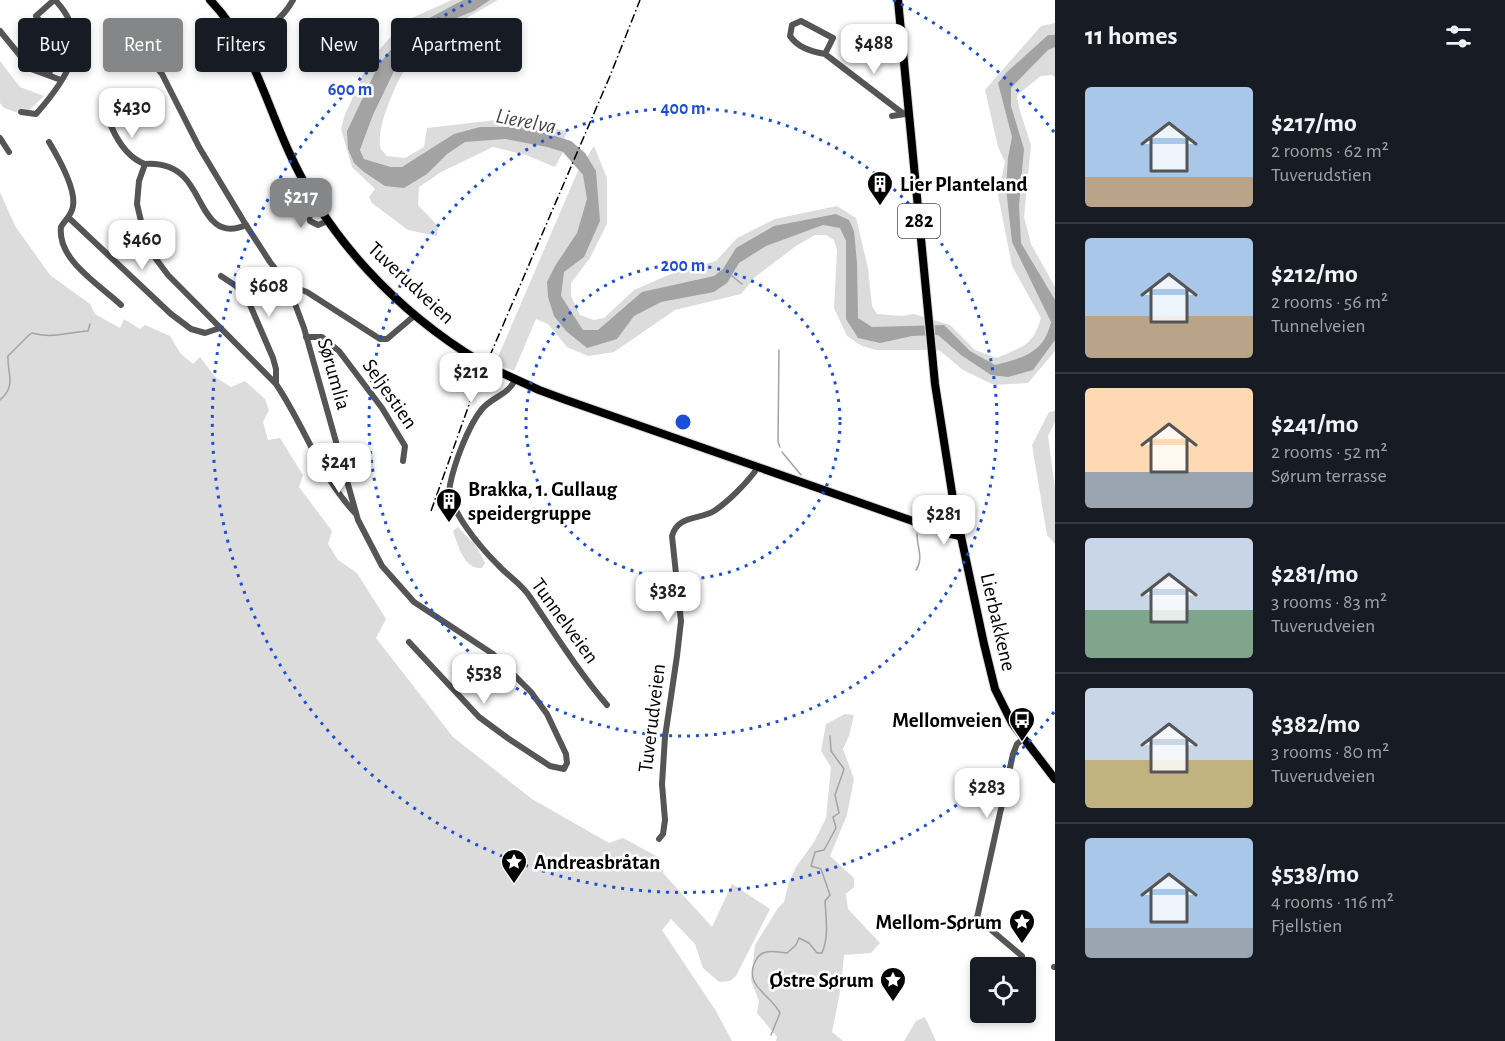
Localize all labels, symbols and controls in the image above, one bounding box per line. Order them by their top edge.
chip: Buy [18,18,91,72]
chip: Rent [103,18,183,72]
chip: Filters [195,18,287,72]
chip: New [299,18,379,72]
chip: Apartment [391,18,522,72]
icon: filters [1442,20,1475,53]
text: 11 homes [1085,23,1177,49]
pin: $488 [838,24,910,75]
text: $488 [855,33,893,53]
text: 600 m [328,81,372,99]
pin: $430 [96,88,168,139]
text: $430 [113,97,151,117]
text: 400 m [660,100,706,118]
water label: Lierelva [494,104,558,138]
text: $217/mo [1271,110,1357,136]
icon: home [1133,111,1205,183]
text: 2 rooms · 62 m² [1271,141,1389,161]
text: Tuverudstien [1271,165,1372,185]
building icon: Lier Planteland [865,169,895,207]
place label: Lier Planteland [900,174,1028,195]
pin: $217 [265,178,337,229]
text: $217 [284,187,318,207]
road number: 282 [898,204,940,238]
pin: $460 [106,220,178,271]
text: $460 [122,229,162,249]
street label: Tuverudveien [364,238,458,328]
text: 200 m [661,257,705,275]
text: $212/mo [1271,261,1358,287]
icon: home [1133,262,1205,334]
pin: $608 [233,267,305,318]
text: $608 [250,276,288,296]
text: 2 rooms · 56 m² [1271,292,1388,312]
text: Tunnelveien [1271,316,1366,336]
street label: Sørumlia [314,336,354,413]
pin: $212 [435,353,507,404]
street label: Seljestien [359,355,421,433]
text: $212 [453,362,489,382]
text: $241/mo [1271,411,1359,437]
centre of rings [673,412,693,432]
icon: home [1133,412,1205,484]
text: 2 rooms · 52 m² [1271,442,1388,462]
pin: $241 [303,443,375,494]
text: $241 [321,452,357,472]
text: Sørum terrasse [1271,466,1387,486]
place label: Brakka, 1. Gullaug speidergruppe [468,479,618,524]
building icon: Brakka, 1. Gullaug speidergruppe [434,486,464,524]
pin: $281 [908,495,980,546]
text: $281 [926,504,962,524]
text: $281/mo [1271,561,1358,587]
icon: home [1133,562,1205,634]
street label: Lierbakkene [977,571,1019,673]
pin: $382 [632,572,704,623]
street label: Tunnelveien [527,575,603,667]
text: $382 [650,581,686,601]
text: 3 rooms · 83 m² [1271,592,1387,612]
text: Tuverudveien [1271,616,1375,636]
pin: $538 [448,654,520,705]
street label: Tuverudveien [635,662,669,774]
text: $538 [466,663,502,683]
bus stop icon: Mellomveien [1007,705,1037,743]
place label: Mellomveien [892,710,1002,731]
text: $382/mo [1271,711,1360,737]
icon: home [1133,712,1205,784]
text: 3 rooms · 80 m² [1271,742,1389,762]
text: Tuverudveien [1271,766,1375,786]
pin: $283 [951,768,1023,819]
text: $283 [969,777,1005,797]
place icon: Andreasbråtan [499,847,529,885]
place label: Andreasbråtan [534,852,660,873]
text: $538/mo [1271,861,1359,887]
icon: home [1133,862,1205,934]
text: 4 rooms · 116 m² [1271,892,1394,912]
place icon: Mellom-Sørum [1007,907,1037,945]
place label: Mellom-Sørum [876,912,1002,933]
text: Fjellstien [1271,916,1342,936]
map controls [970,957,1036,1023]
button: locate [970,957,1036,1023]
place icon: Østre Sørum [878,965,908,1003]
place label: Østre Sørum [769,970,874,991]

